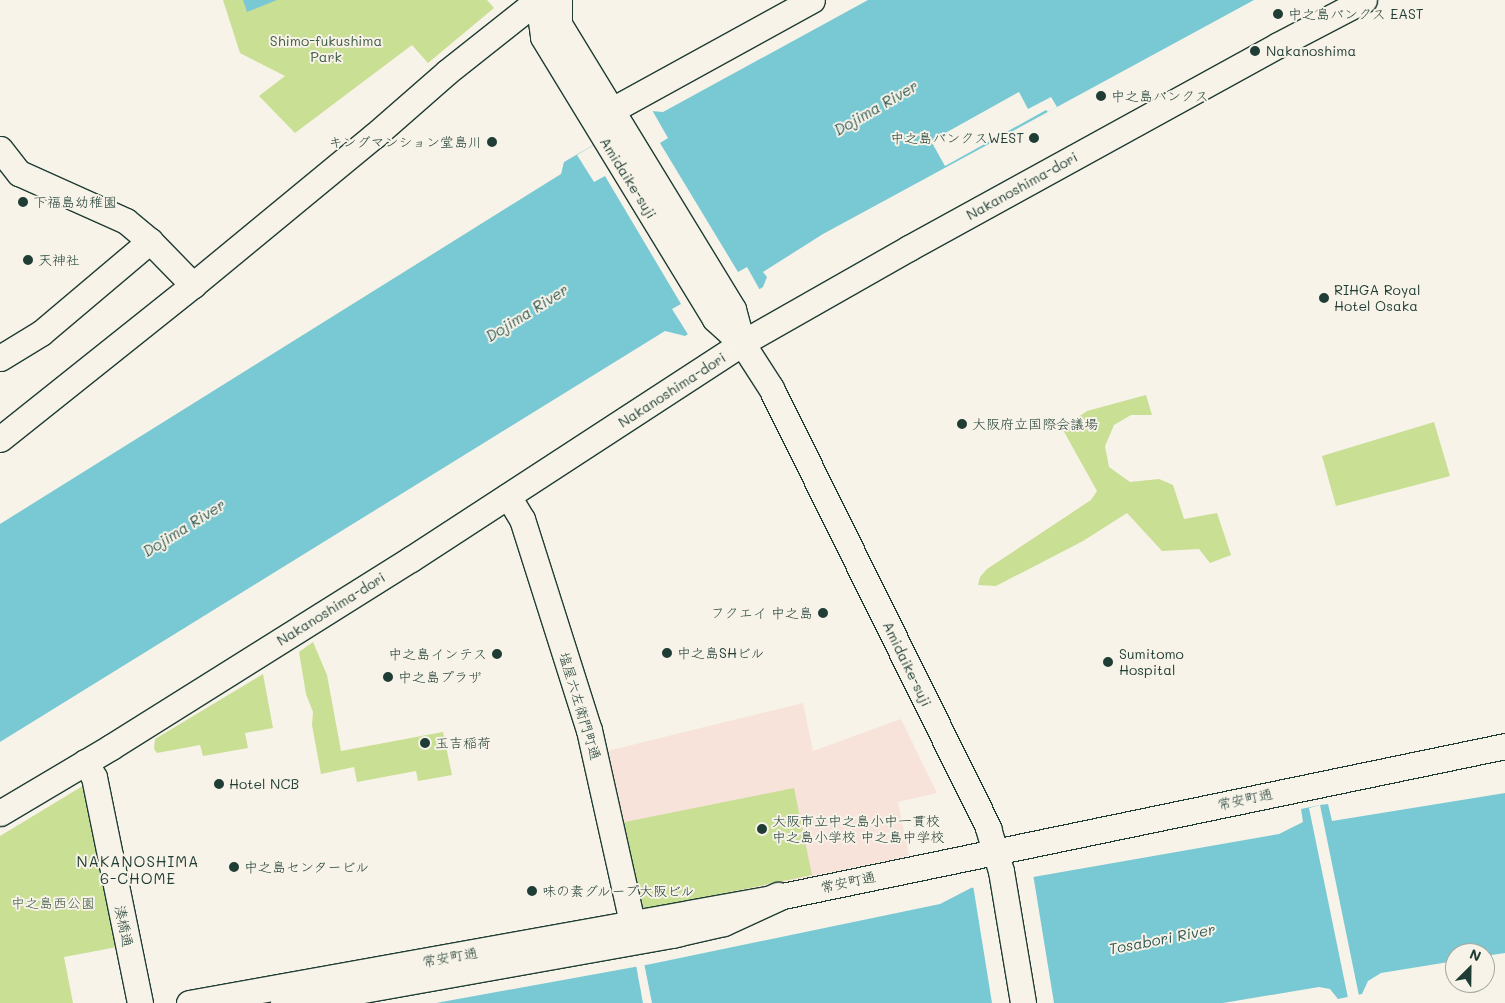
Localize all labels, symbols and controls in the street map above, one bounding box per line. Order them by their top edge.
place label: 中之島バンクス EAST [1288,6,1424,22]
marker: 中之島バンクス EAST [1272,8,1284,20]
park label: Shimo-fukushima Park [270,33,382,65]
place label: Nakanoshima [1266,43,1356,59]
marker: Nakanoshima [1248,44,1262,58]
water label: Dojima River [831,77,921,139]
place label: 中之島バンクス [1111,88,1209,104]
marker: 中之島バンクス [1095,90,1107,102]
place label: 中之島バンクスWEST [890,130,1024,146]
marker: 中之島バンクスWEST [1028,132,1040,144]
place label: キングマンション堂島川 [328,134,482,150]
street label: Amidaike-suji [596,134,660,222]
marker: キングマンション堂島川 [486,136,498,148]
street label: Nakanoshima-dori [963,148,1081,224]
place label: 下福島幼稚園 [33,194,117,210]
marker: 下福島幼稚園 [17,196,29,208]
place label: 天神社 [38,252,80,268]
marker: 天神社 [22,254,34,266]
water label: Dojima River [482,280,572,346]
place label: RIHGA Royal Hotel Osaka [1334,282,1420,314]
marker: RIHGA Royal Hotel Osaka [1318,292,1330,304]
street label: Nakanoshima-dori [615,349,729,431]
place label: 大阪府立国際会議場 [972,416,1098,432]
marker: 大阪府立国際会議場 [956,418,968,430]
water label: Dojima River [139,495,229,561]
street label: Nakanoshima-dori [274,569,388,649]
place label: フクエイ 中之島 [711,605,813,621]
marker: フクエイ 中之島 [817,607,829,619]
street label: Amidaike-suji [879,619,935,709]
place label: 中之島SHビル [677,645,765,661]
place label: 中之島インテス [389,646,487,662]
place label: Sumitomo Hospital [1119,646,1184,679]
marker: 中之島SHビル [661,647,673,659]
marker: 中之島インテス [491,648,503,660]
street label: 塩屋六左衛門町通 [556,650,604,762]
marker: Sumitomo Hospital [1101,655,1115,669]
place label: 中之島プラザ [398,669,482,685]
marker: 中之島プラザ [382,671,394,683]
place label: 玉吉稲荷 [435,735,491,751]
marker: 玉吉稲荷 [419,737,431,749]
place label: Hotel NCB [229,776,299,792]
marker: Hotel NCB [213,778,225,790]
street label: 常安町通 [1216,785,1274,813]
place label: 大阪市立中之島小中一貫校 中之島小学校 中之島中学校 [772,813,944,846]
marker: 大阪市立中之島小中一貫校 中之島小学校 中之島中学校 [756,823,768,835]
district label: NAKANOSHIMA 6-CHOME [75,852,201,887]
place label: 中之島センタービル [244,859,370,875]
marker: 中之島センタービル [228,861,240,873]
street label: 常安町通 [819,868,877,896]
place label: 味の素グループ大阪ビル [542,883,697,899]
marker: 味の素グループ大阪ビル [526,885,538,897]
park label: 中之島西公園 [11,895,95,911]
street label: 湊橋通 [111,904,137,948]
water label: Tosabori River [1107,920,1217,958]
north arrow [1445,943,1495,993]
street label: 常安町通 [421,944,479,970]
text: N [1467,944,1484,965]

